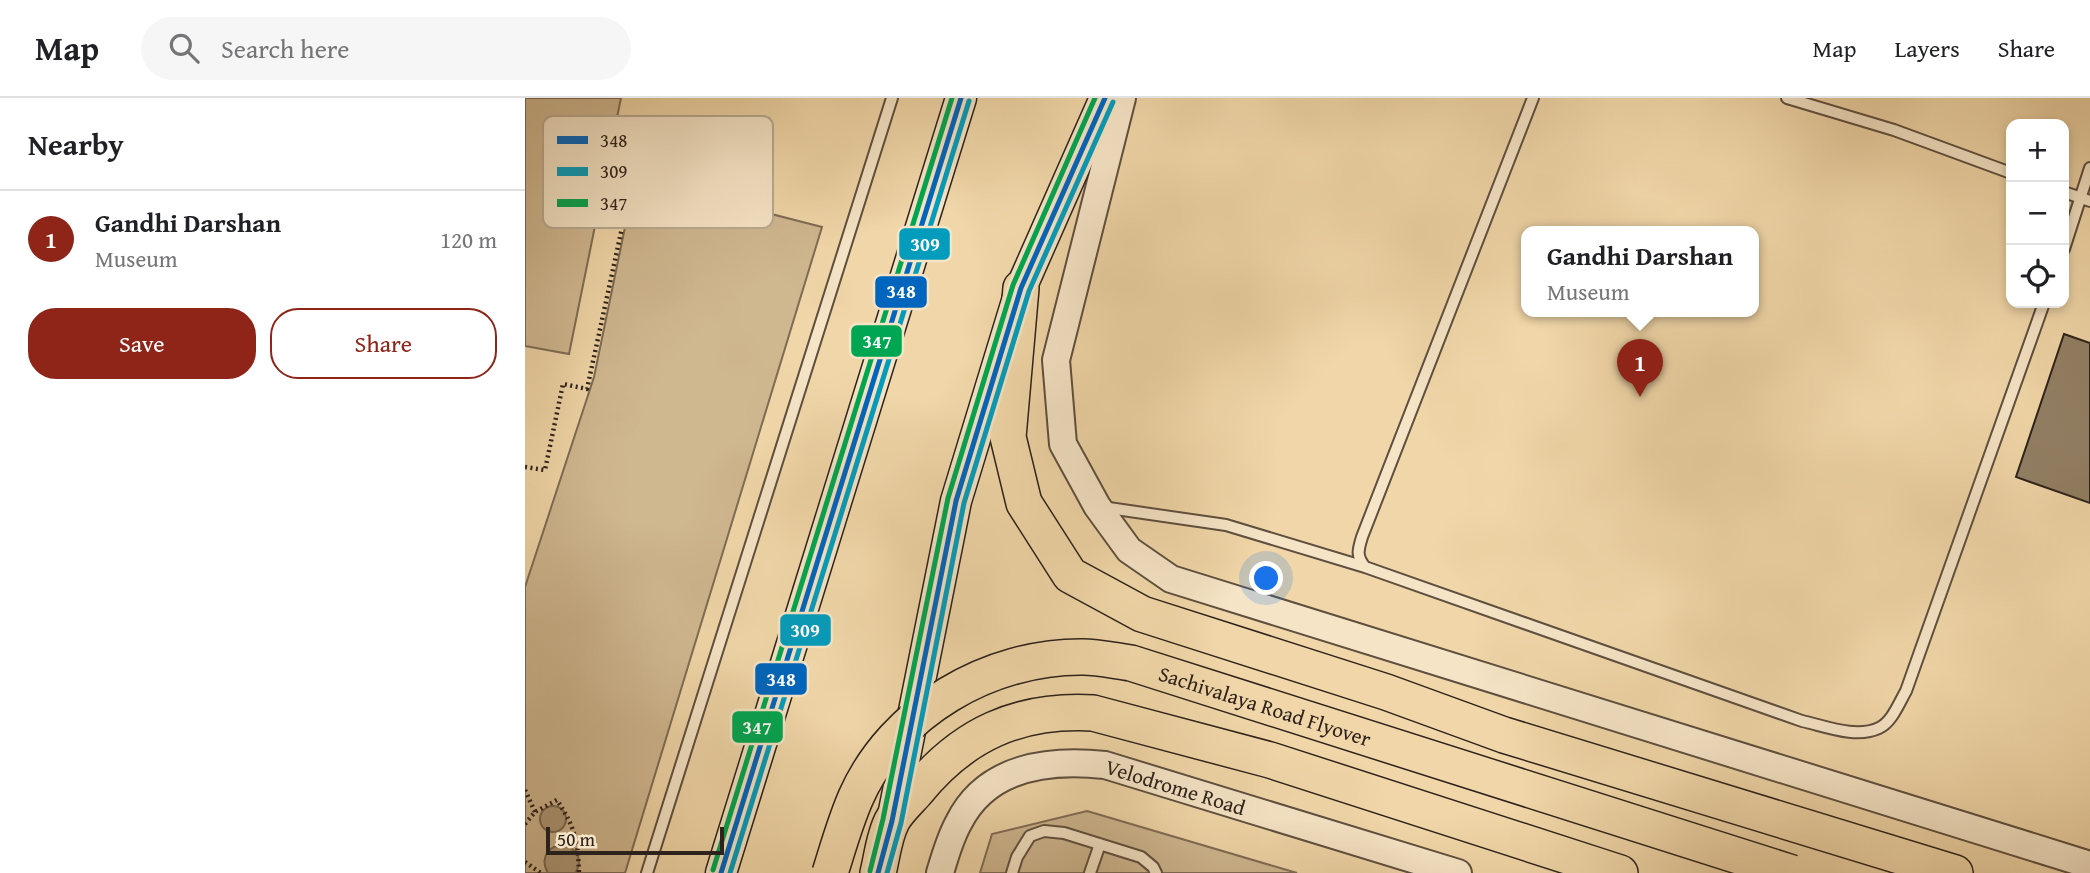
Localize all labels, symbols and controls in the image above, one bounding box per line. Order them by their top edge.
search box [141,17,631,80]
text: Map [35,24,99,72]
icon: search [165,29,203,67]
text: Search here [221,29,349,68]
text: Map [1813,31,1856,66]
text: Layers [1894,31,1960,66]
text: Share [1998,31,2055,66]
legend [543,116,773,228]
map controls [2006,119,2069,308]
button: + [2006,119,2069,182]
text: Nearby [28,122,124,166]
text: 348 [600,126,627,154]
text: 309 [600,157,627,185]
button: − [2006,182,2069,245]
text: 347 [600,189,627,217]
text: Gandhi Darshan [95,203,281,242]
text: 1 [45,223,57,256]
text: 120 m [440,223,497,256]
popup [1521,226,1759,317]
line badge: 309 [898,227,951,261]
text: 309 [910,230,940,258]
text: Gandhi Darshan [1547,236,1733,275]
text: Museum [95,242,177,275]
button: locate [2006,245,2069,308]
line badge: 348 [874,275,928,309]
text: Museum [1547,275,1629,308]
text: 348 [886,277,916,305]
button: Save [28,308,256,379]
button: Share [270,308,497,379]
line badge: 347 [850,324,903,358]
text: 347 [862,327,892,355]
pin: 1 [1617,339,1663,397]
your location [1249,561,1283,595]
line badge: 309 [779,613,832,647]
text: 309 [790,616,820,644]
street label: Sachivalaya Road Flyover [1155,657,1375,754]
line badge: 348 [754,662,808,696]
text: 348 [766,665,796,693]
line badge: 347 [731,710,784,744]
text: 347 [742,713,772,741]
street label: Velodrome Road [1102,751,1250,823]
scale bar [546,824,725,856]
text: 50 m [557,825,595,853]

